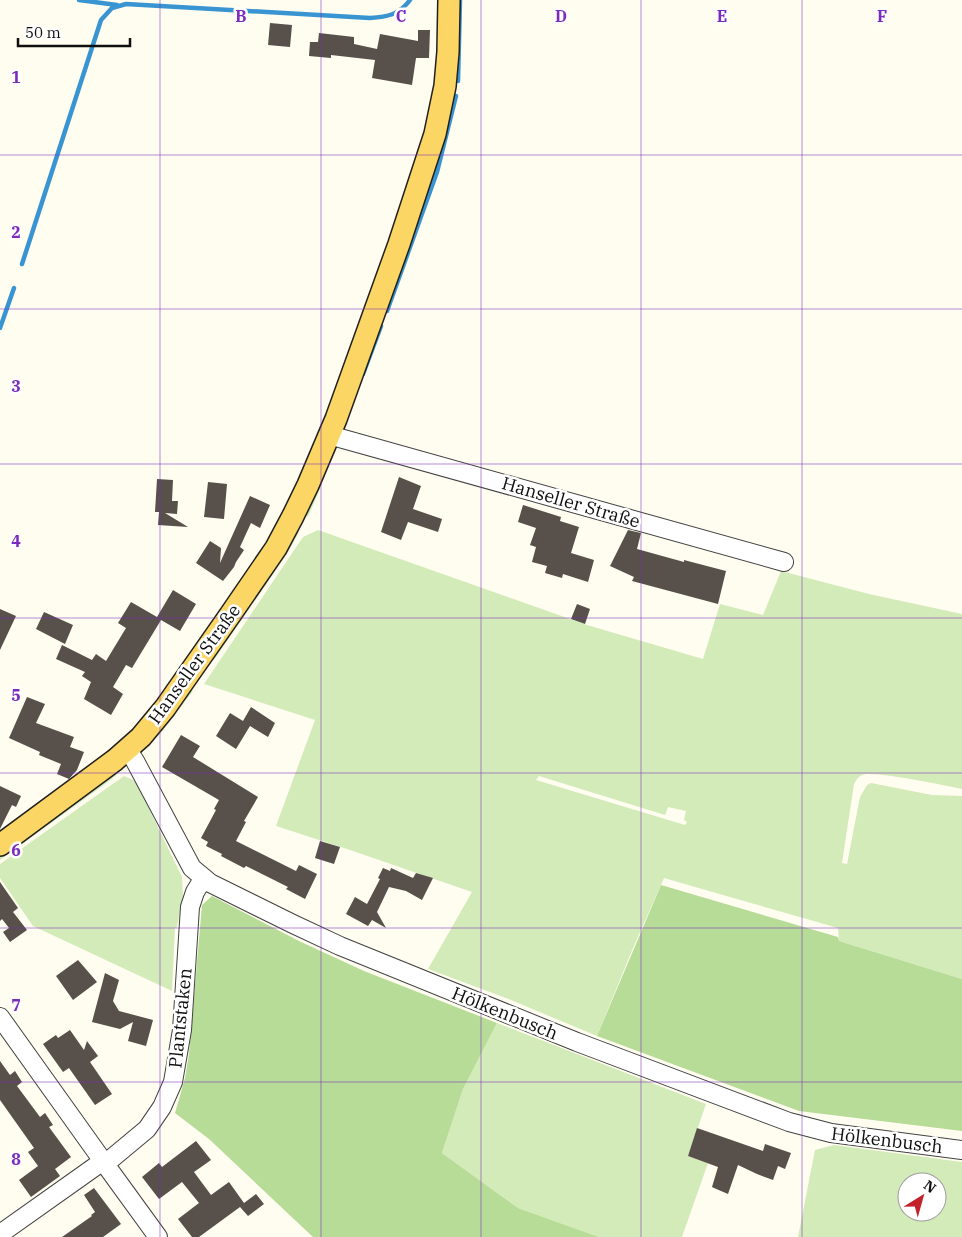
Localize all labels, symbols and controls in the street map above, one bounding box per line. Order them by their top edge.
text: B [235,6,247,26]
text: C [396,6,406,26]
text: D [555,6,567,26]
text: E [717,6,727,26]
text: F [877,6,887,26]
scale bar [18,15,130,47]
text: 50 m [25,23,61,42]
text: 1 [11,67,21,87]
text: 2 [11,222,21,242]
text: 3 [11,376,21,396]
street label: Hanseller Straße [499,471,643,533]
text: 4 [11,531,21,551]
street label: Hanseller Straße [143,600,245,728]
text: 5 [11,685,21,705]
text: 6 [11,840,21,860]
street label: Plantstaken [163,967,197,1069]
street label: Hölkenbusch [449,981,561,1045]
text: 7 [11,995,21,1015]
street label: Hölkenbusch [830,1122,944,1158]
text: 8 [11,1149,21,1169]
north arrow [897,1172,947,1222]
text: N [920,1176,940,1197]

